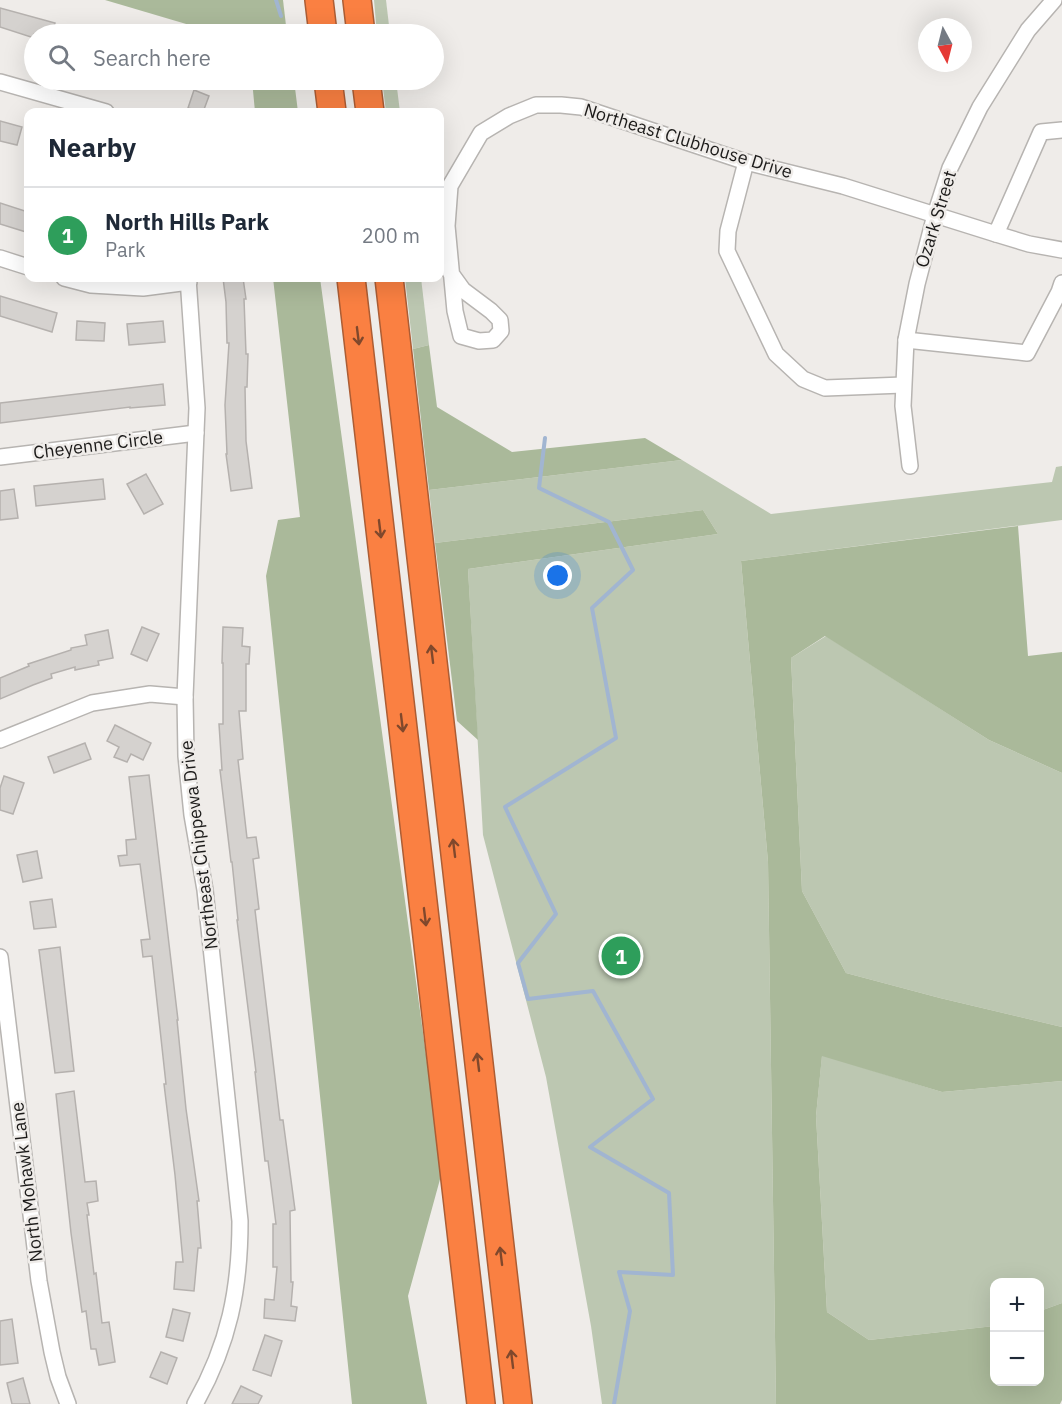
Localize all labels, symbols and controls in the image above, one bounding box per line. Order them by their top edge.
north arrow [918,18,972,72]
search box [24,24,444,90]
icon: search [45,41,78,74]
text: Search here [93,43,211,72]
street label: Northeast Clubhouse Drive [581,98,795,183]
text: Nearby [48,130,136,164]
street label: Ozark Street [910,167,961,270]
text: North Hills Park [105,207,269,236]
text: 1 [62,222,74,249]
text: 200 m [362,222,420,249]
text: Park [105,236,145,263]
one-way arrow [352,325,363,345]
street label: Cheyenne Circle [32,425,164,464]
one-way arrow [375,519,386,539]
your location [543,561,572,590]
one-way arrow [426,645,437,664]
one-way arrow [397,713,408,732]
street label: Northeast Chippewa Drive [174,739,223,951]
one-way arrow [448,838,459,858]
one-way arrow [419,906,430,926]
pin: 1 [602,934,640,978]
one-way arrow [473,1053,484,1073]
street label: North Mohawk Lane [5,1101,48,1263]
one-way arrow [495,1247,506,1267]
map controls [990,1278,1044,1386]
button: + [990,1278,1044,1332]
button: − [990,1332,1044,1386]
one-way arrow [507,1350,518,1370]

